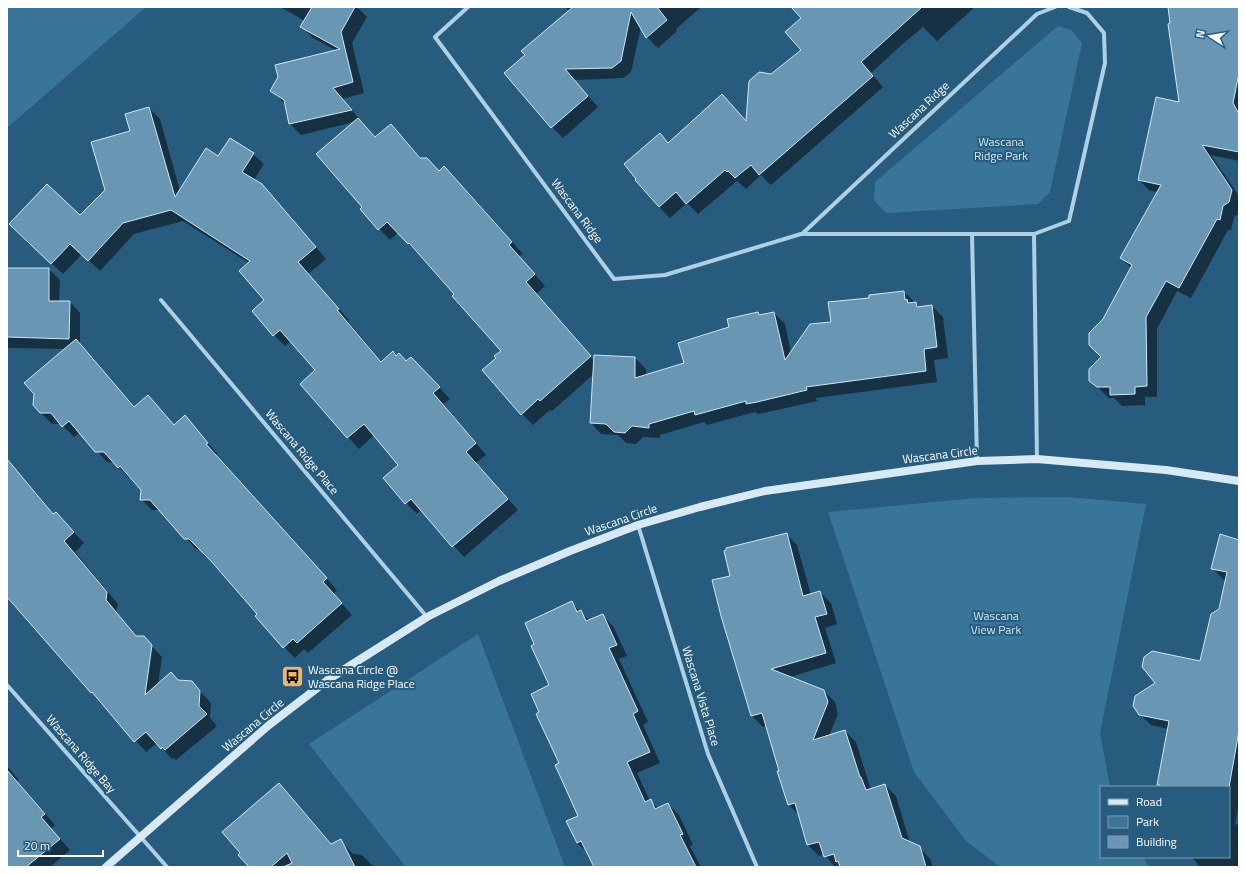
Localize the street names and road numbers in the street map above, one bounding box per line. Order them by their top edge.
street label: Wascana Ridge [884,76,953,143]
street label: Wascana Ridge [547,174,608,247]
street label: Wascana Ridge Place [261,405,344,499]
street label: Wascana Circle [901,440,979,469]
street label: Wascana Circle [582,498,660,541]
street label: Wascana Vista Place [677,644,726,748]
street label: Wascana Circle [218,693,288,756]
street label: Wascana Ridge Bay [42,710,121,797]

